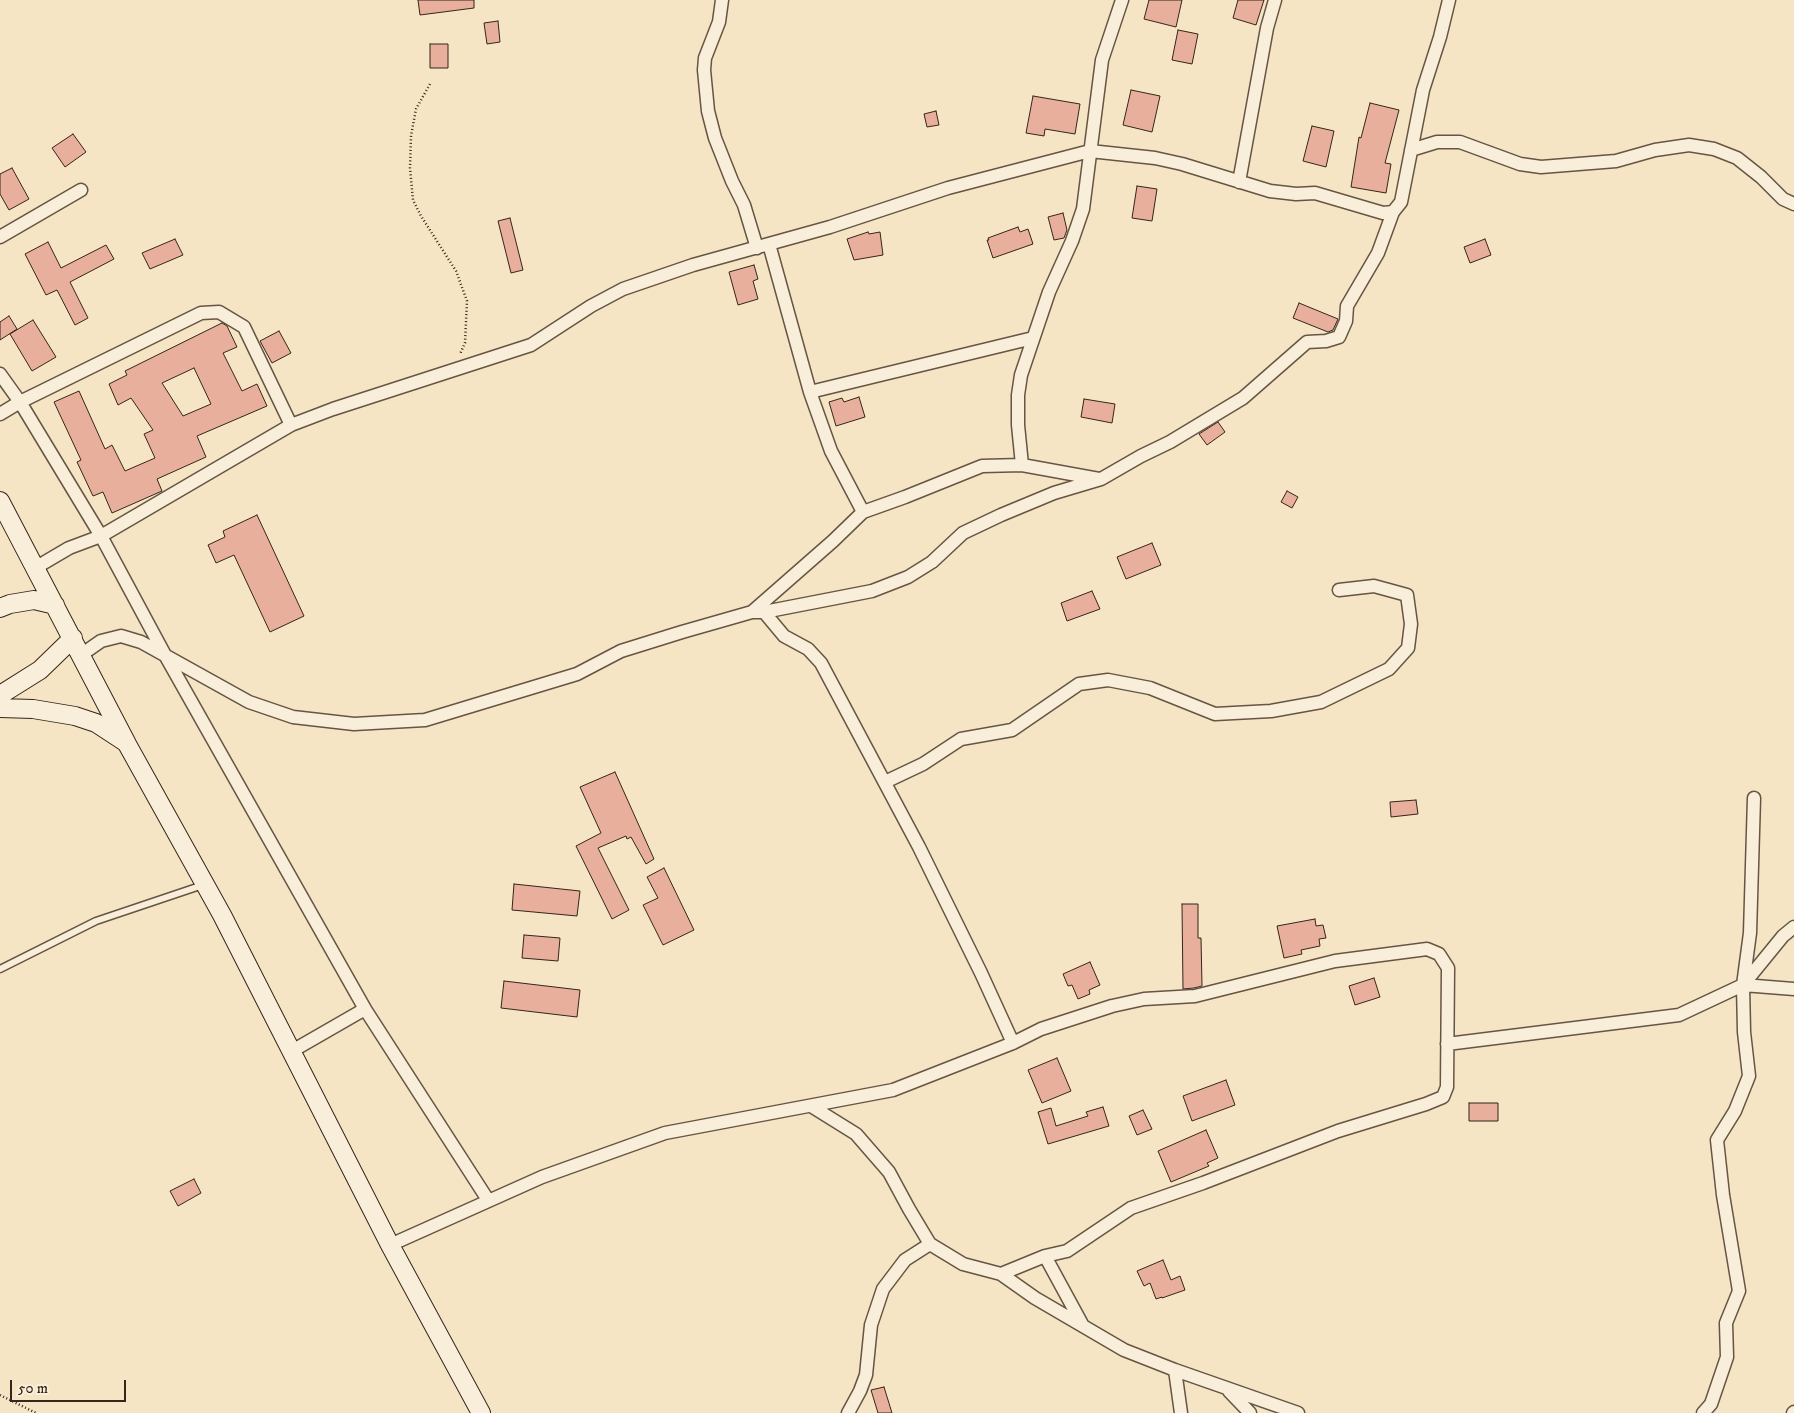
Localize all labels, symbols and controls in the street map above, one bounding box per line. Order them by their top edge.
scale bar [12,1370,129,1402]
text: 50 m [18,1379,48,1398]

